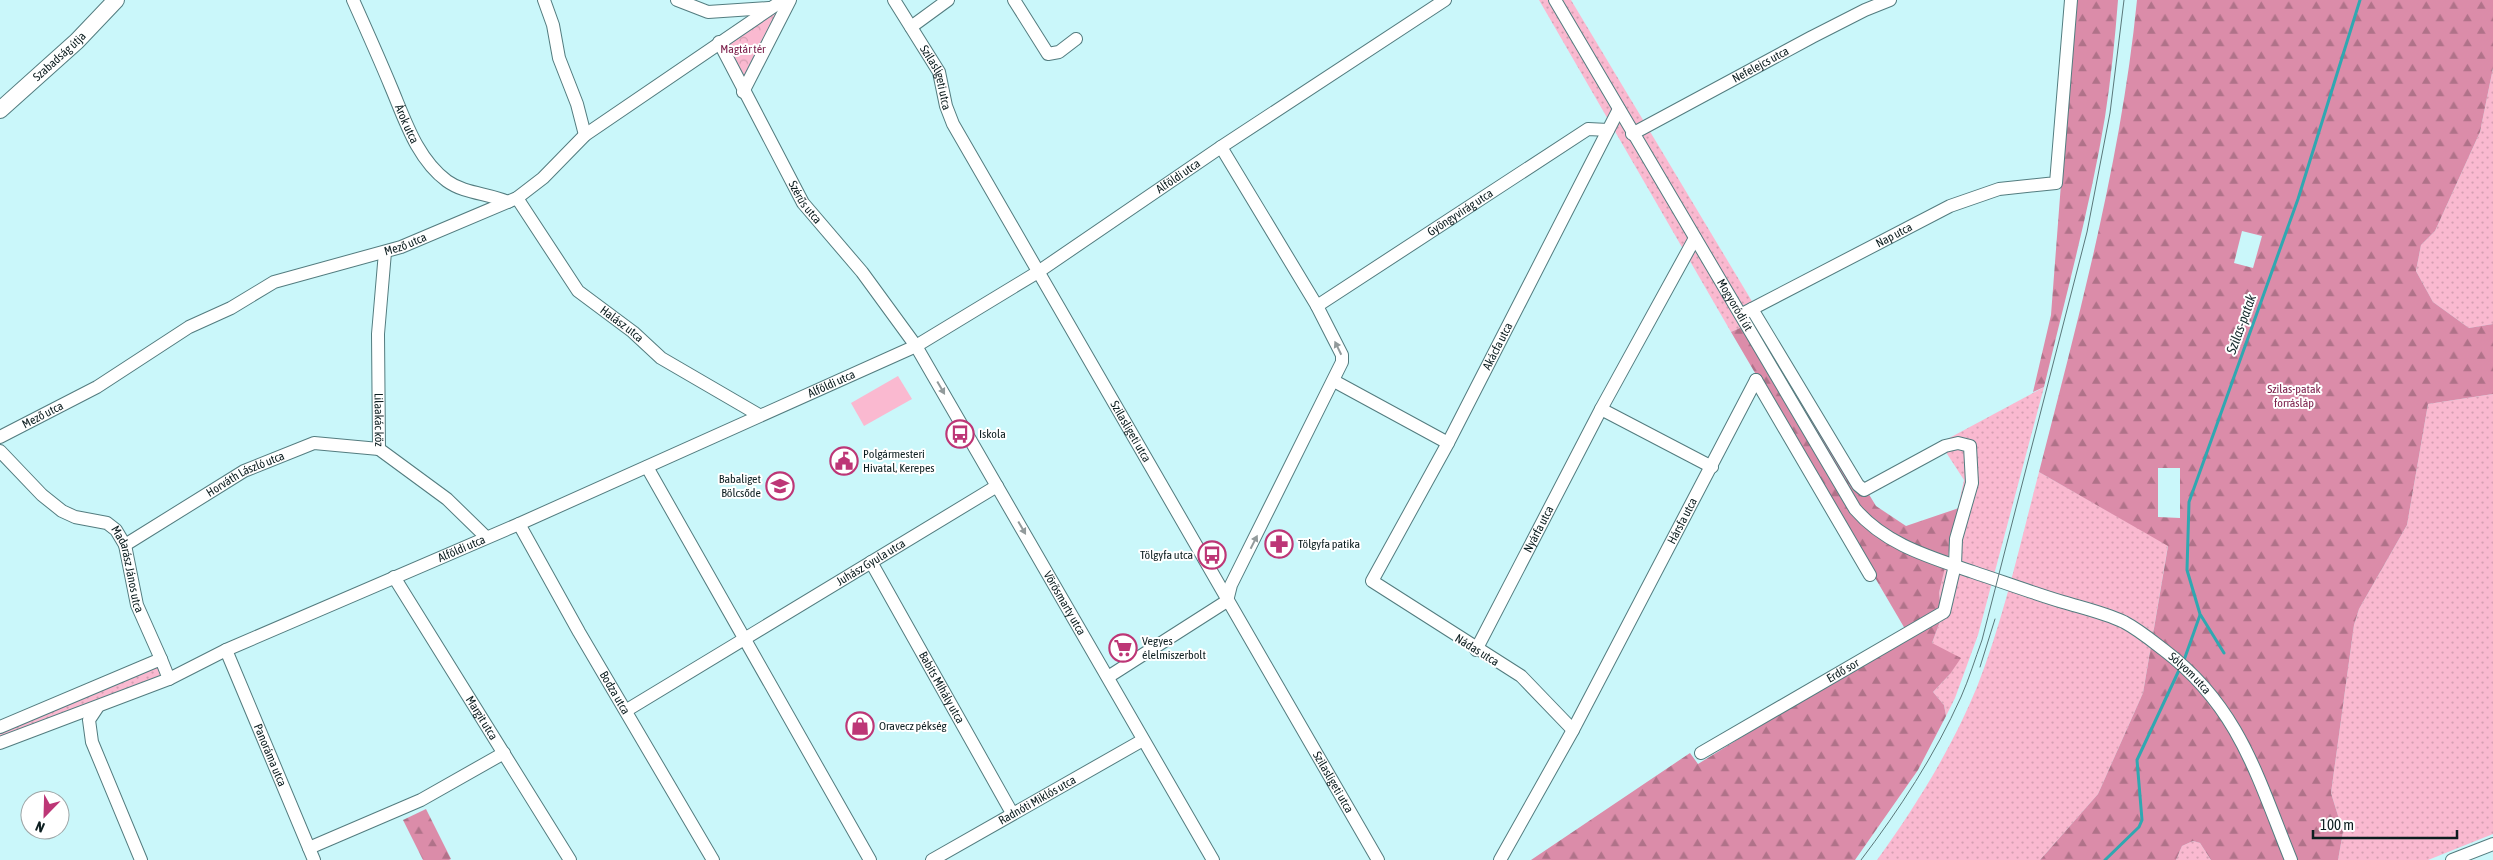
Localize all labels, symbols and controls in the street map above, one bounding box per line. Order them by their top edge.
street label: Szabadság útja [30,29,89,84]
park label: Magtár tér [720,42,766,56]
street label: Szilasligeti utca [917,43,954,112]
street label: Nefelejcs utca [1730,44,1791,86]
street label: Árok utca [392,102,422,146]
street label: Alföldi utca [1153,156,1203,196]
street label: Szérűs utca [786,178,825,227]
street label: Gyöngyvirág utca [1425,186,1496,239]
street label: Nap utca [1873,220,1915,250]
street label: Mező utca [383,230,429,258]
street label: Mogyoródi út [1714,276,1756,334]
water label: Szilas-patak [2222,291,2259,357]
street label: Halász utca [597,303,646,345]
street label: Akácfa utca [1480,320,1515,372]
one-way arrow [1334,341,1342,355]
street label: Alföldi utca [806,367,857,401]
one-way arrow [936,381,945,394]
park label: Szilas-patak forrásláp [2267,382,2322,410]
street label: Lilaakác köz [372,393,386,447]
street label: Szilasligeti utca [1107,398,1154,465]
street label: Mező utca [20,399,66,431]
bus stop icon: Iskola [945,419,975,449]
place label: Iskola [979,427,1006,441]
public building icon: Polgármesteri Hivatal, Kerepes [829,446,859,476]
place label: Polgármesteri Hivatal, Kerepes [863,447,935,475]
street label: Horváth László utca [204,449,286,500]
school or university icon: Babaliget Bölcsőde [765,471,795,501]
place label: Babaliget Bölcsőde [719,472,762,500]
street label: Hársfa utca [1664,495,1700,546]
street label: Nyárfa utca [1521,504,1557,555]
one-way arrow [1018,521,1026,536]
street label: Madarász János utca [108,523,146,615]
pharmacy icon: Tölgyfa patika [1264,529,1294,559]
street label: Alföldi utca [436,532,487,565]
one-way arrow [1250,534,1258,549]
street label: Juhász Gyula utca [834,536,908,589]
place label: Tölgyfa patika [1298,537,1360,551]
bus stop icon: Tölgyfa utca [1197,540,1227,570]
place label: Tölgyfa utca [1140,548,1193,562]
street label: Vörösmarty utca [1041,569,1089,638]
street label: Nádas utca [1453,631,1501,669]
supermarket icon: Vegyes élelmiszerbolt [1108,633,1138,663]
place label: Vegyes élelmiszerbolt [1142,634,1206,662]
street label: Babits Mihály utca [916,649,967,726]
street label: Sólyom utca [2166,649,2214,697]
street label: Erdő sor [1824,656,1862,686]
street label: Bodza utca [597,669,633,717]
street label: Margit utca [463,693,501,742]
shop icon: Oravecz pékség [845,711,875,741]
place label: Oravecz pékség [879,719,948,733]
street label: Panoráma utca [251,722,289,789]
street label: Szilasligeti utca [1310,749,1356,815]
street label: Radnóti Miklós utca [996,773,1078,828]
north arrow [20,790,70,840]
scale bar [2313,808,2457,840]
text: 100 m [2320,816,2354,833]
text: N [33,818,47,836]

